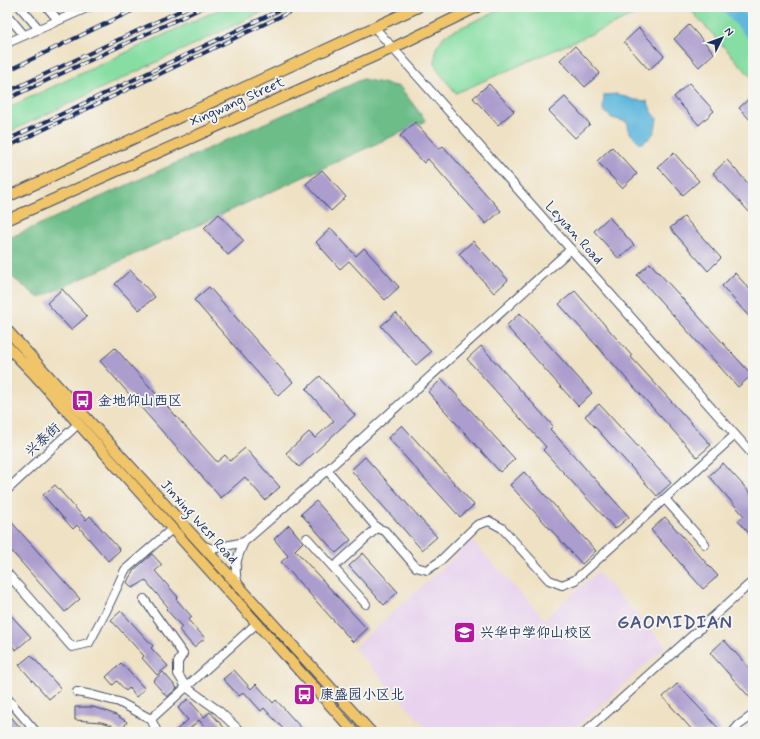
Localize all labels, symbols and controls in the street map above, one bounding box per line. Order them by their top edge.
north arrow [702,18,742,58]
text: N [721,25,736,39]
street label: Xingwang Street [187,73,288,132]
street label: Leyuan Road [541,198,607,268]
bus stop icon: 金地仰山西区 [70,388,96,414]
place label: 金地仰山西区 [98,392,182,410]
street label: 兴泰街 [22,419,64,461]
street label: Jinxing West Road [155,476,242,569]
district label: GAOMIDIAN [617,611,733,635]
school or university icon: 兴华中学仰山校区 [451,620,477,646]
place label: 兴华中学仰山校区 [480,624,592,642]
bus stop icon: 康盛园小区北 [291,682,317,708]
place label: 康盛园小区北 [320,686,404,704]

